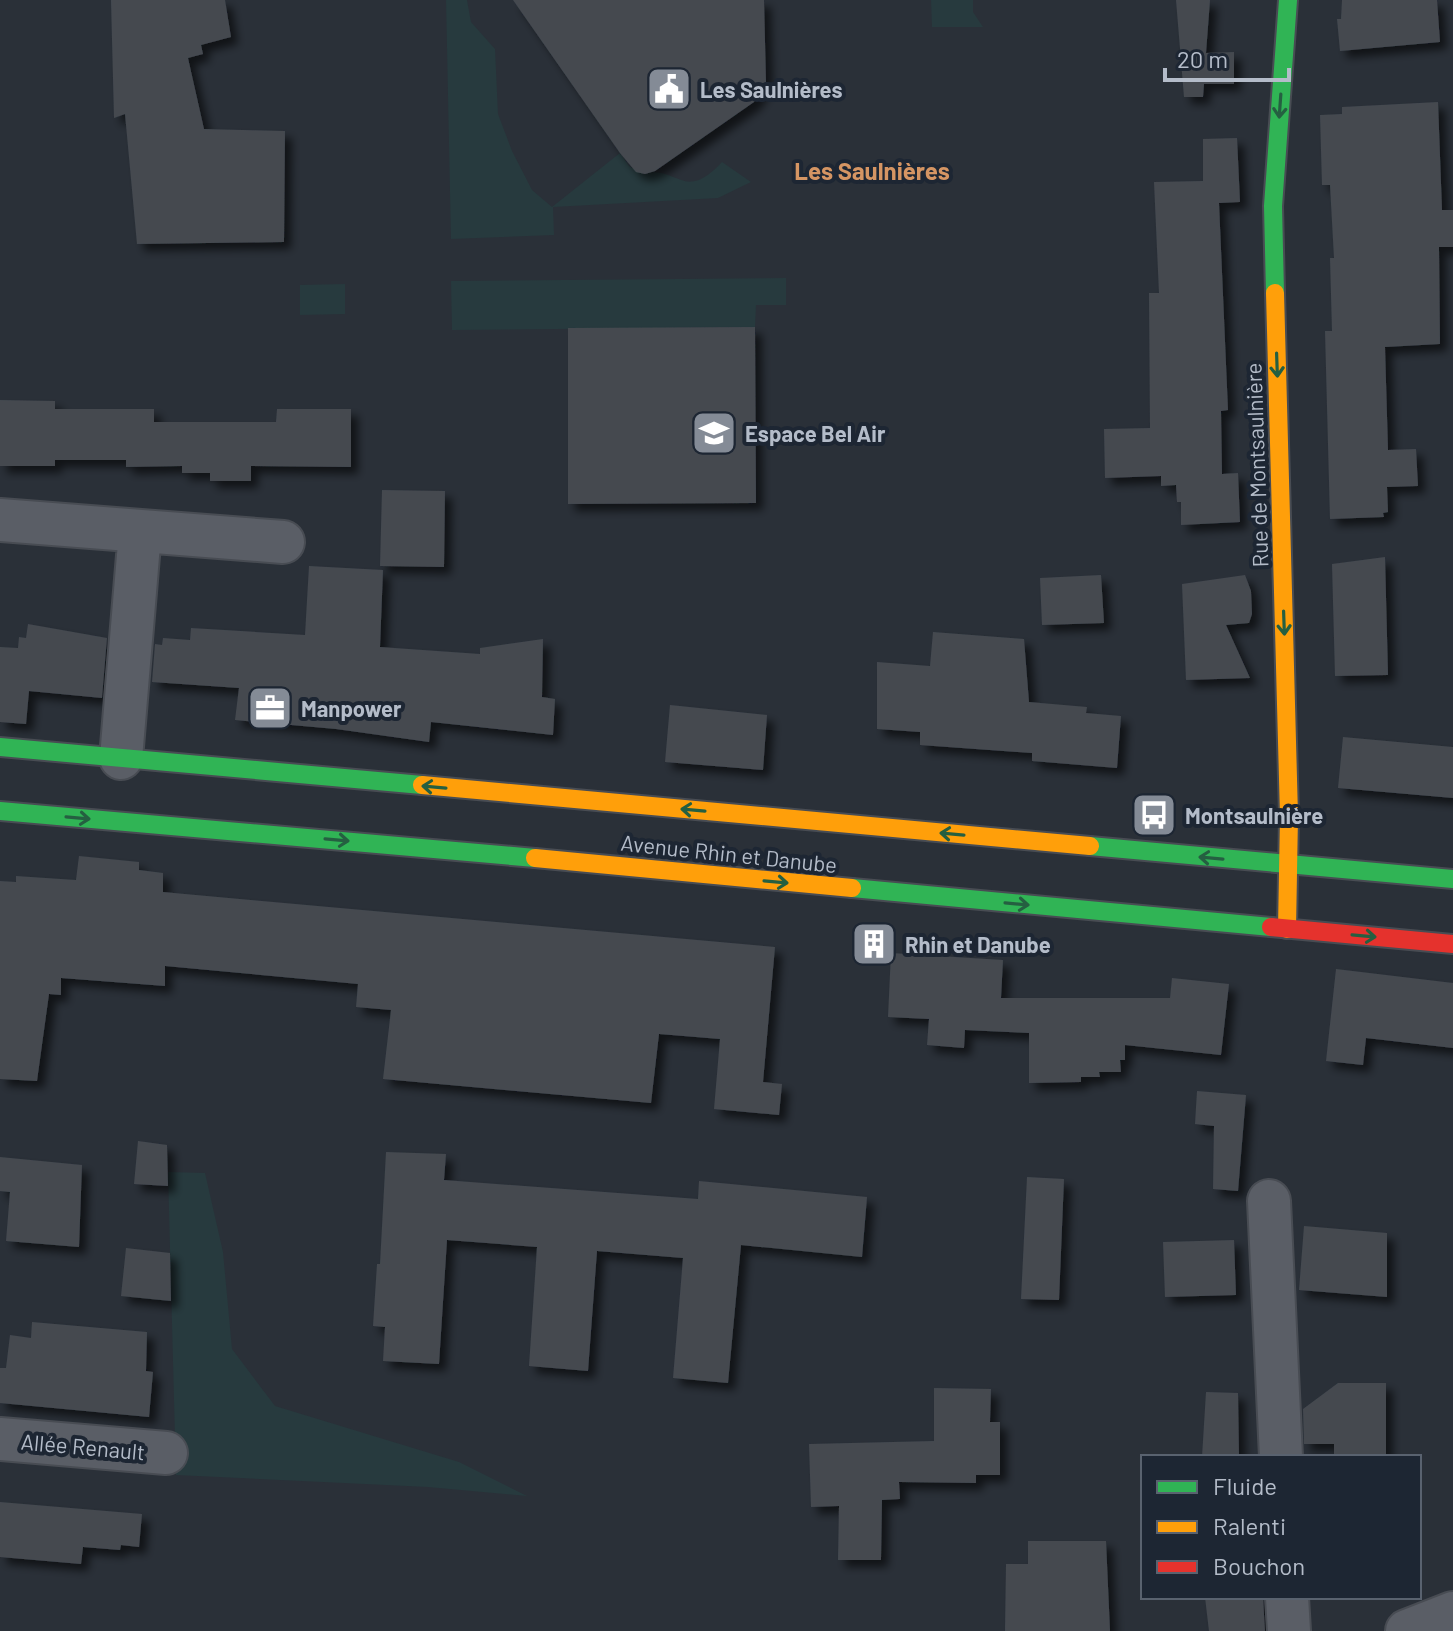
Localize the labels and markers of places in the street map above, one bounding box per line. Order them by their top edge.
public building icon: Les Saulnières [645,65,693,113]
place label: Les Saulnières [700,76,842,102]
school or university icon: Espace Bel Air [690,409,738,457]
place label: Espace Bel Air [745,420,886,446]
office icon: Manpower [246,684,294,732]
place label: Manpower [301,695,402,721]
bus stop icon: Montsaulnière [1130,791,1178,839]
place label: Montsaulnière [1185,802,1323,828]
building icon: Rhin et Danube [850,920,898,968]
place label: Rhin et Danube [905,931,1051,957]

